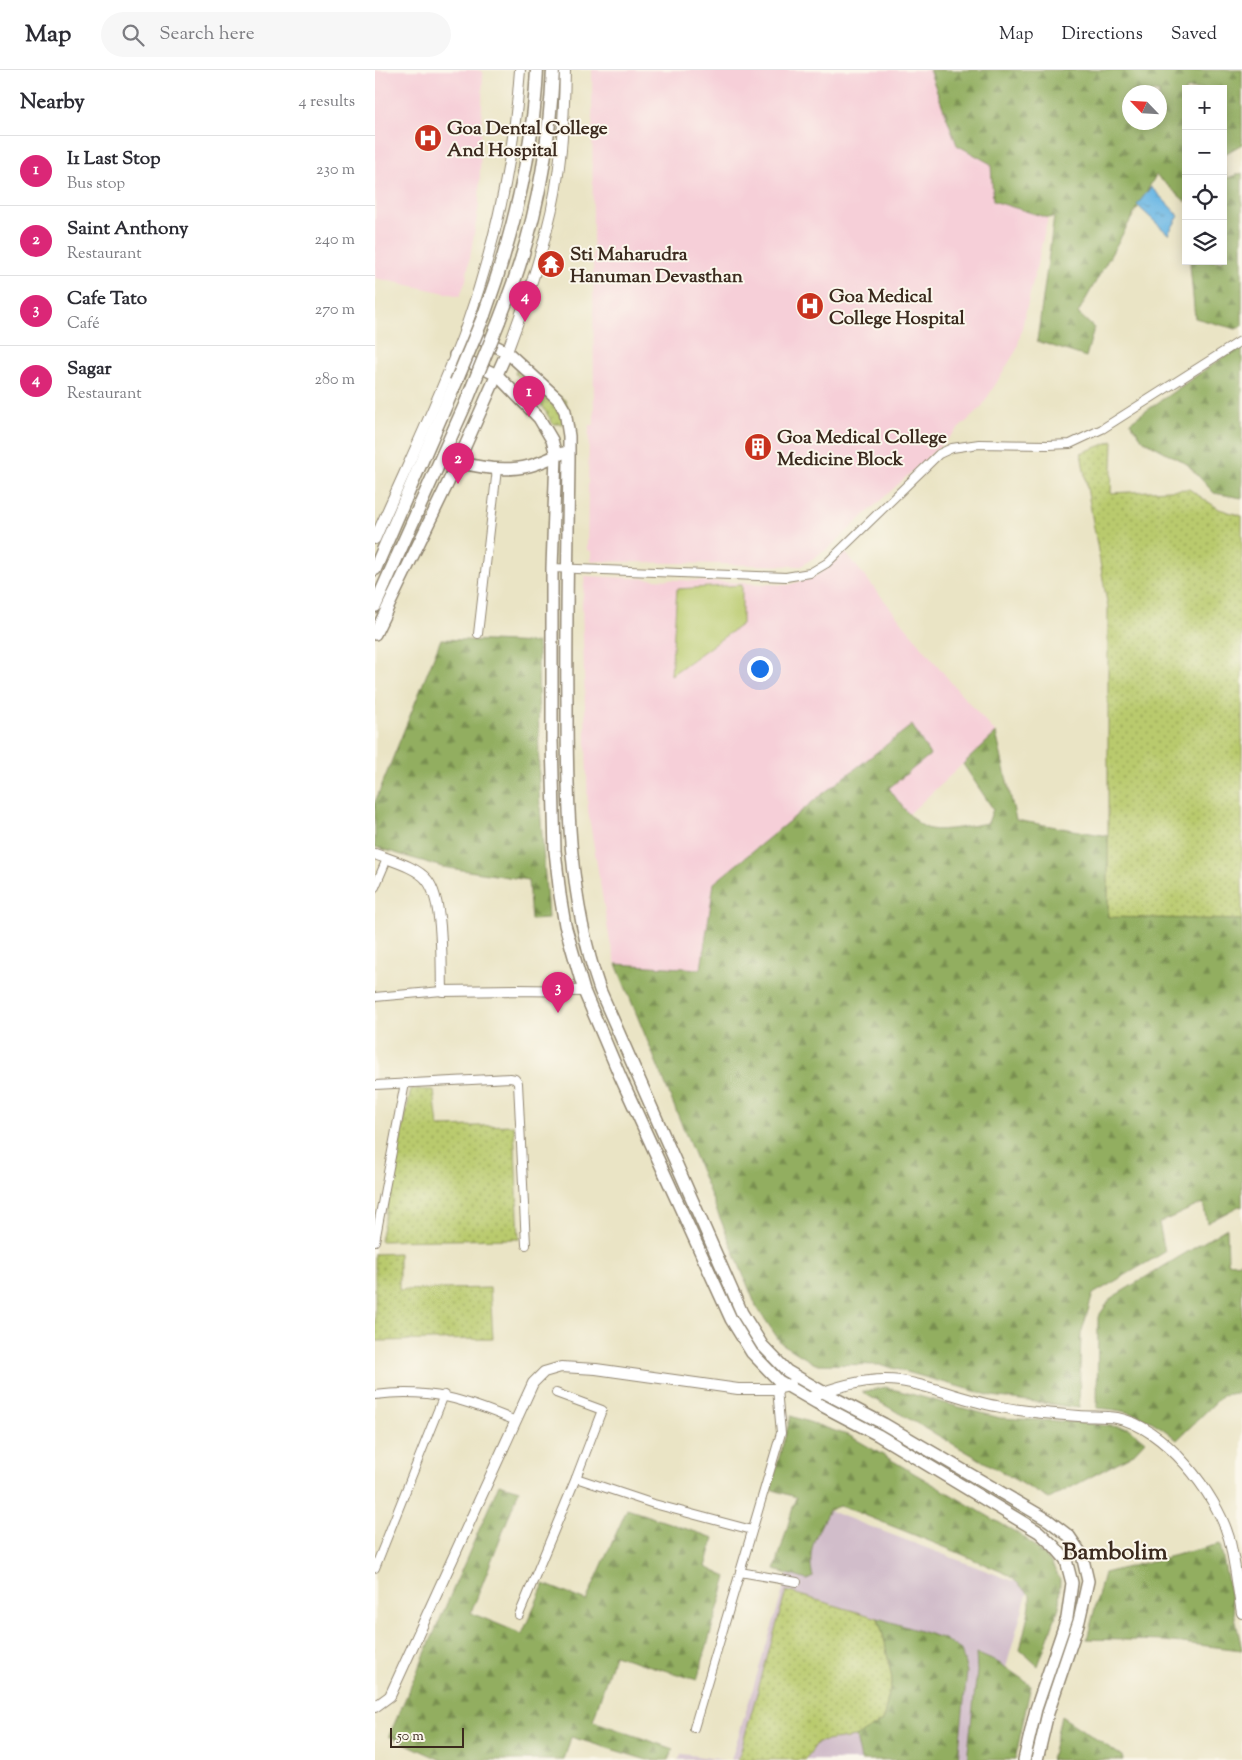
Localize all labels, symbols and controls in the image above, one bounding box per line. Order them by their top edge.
search box [101,12,451,57]
text: Map [25,18,71,52]
icon: search [119,21,147,49]
text: Search here [159,21,255,48]
text: Map [999,22,1034,48]
text: Directions [1062,22,1143,48]
text: Saved [1171,22,1217,48]
north arrow [1122,85,1167,130]
map controls [1182,85,1227,265]
button: + [1182,85,1227,130]
text: Nearby [20,88,85,118]
text: 4 results [299,91,355,114]
place label: Goa Dental College And Hospital [447,116,608,165]
hospital icon: Goa Dental College And Hospital [413,123,443,153]
button: − [1182,130,1227,175]
text: I1 Last Stop [67,146,161,173]
text: 1 [33,159,39,182]
text: 230 m [316,159,355,182]
text: Bus stop [67,173,125,196]
button: locate [1182,175,1227,220]
text: Saint Anthony [67,216,189,243]
button: layers [1182,220,1227,265]
text: 2 [32,229,40,252]
text: 240 m [314,229,355,252]
place label: Sti Maharudra Hanuman Devasthan [570,242,744,291]
text: Restaurant [67,243,142,266]
temple icon: Sti Maharudra Hanuman Devasthan [536,249,566,279]
pin: 4 [509,281,541,322]
place label: Goa Medical College Hospital [829,284,965,333]
text: Cafe Tato [67,286,147,313]
hospital icon: Goa Medical College Hospital [795,291,825,321]
text: 3 [33,299,39,322]
text: 270 m [315,299,355,322]
text: Café [67,313,100,336]
text: Sagar [67,356,112,383]
text: 4 [32,369,40,392]
text: 280 m [314,369,355,392]
pin: 1 [513,376,545,417]
text: Restaurant [67,383,142,406]
place label: Goa Medical College Medicine Block [777,425,947,474]
building icon: Goa Medical College Medicine Block [743,432,773,462]
pin: 2 [442,443,474,484]
your location [747,656,773,682]
pin: 3 [542,972,574,1013]
district label: Bambolim [1062,1536,1168,1570]
scale bar [390,1725,464,1748]
text: 50 m [397,1727,424,1747]

